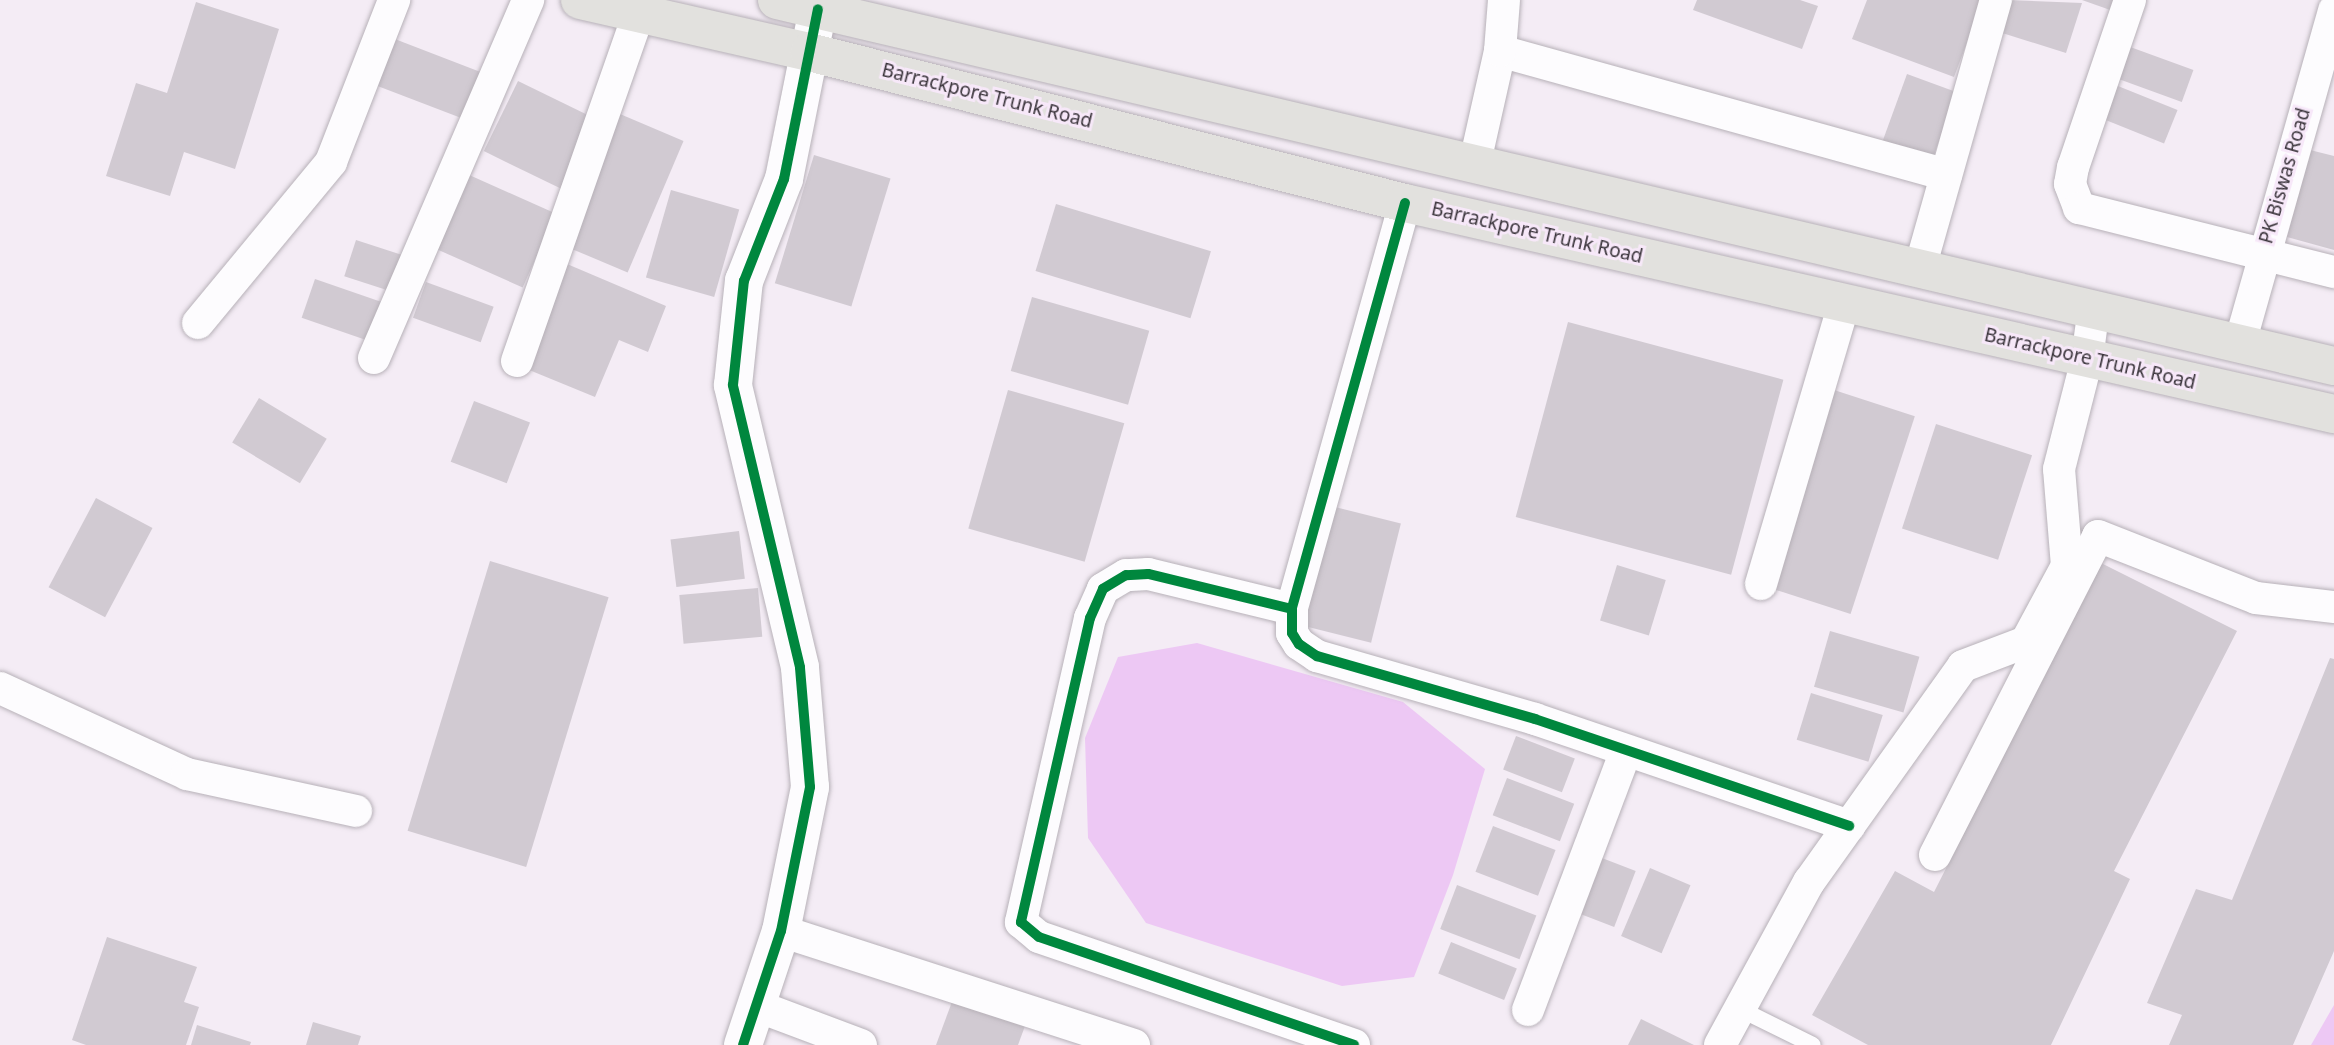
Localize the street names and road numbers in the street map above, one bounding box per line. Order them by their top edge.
street label: Barrackpore Trunk Road [879,59,1095,133]
street label: PK Biswas Road [2255,106,2315,246]
street label: Barrackpore Trunk Road [1429,198,1645,268]
street label: Barrackpore Trunk Road [1982,324,2198,394]

